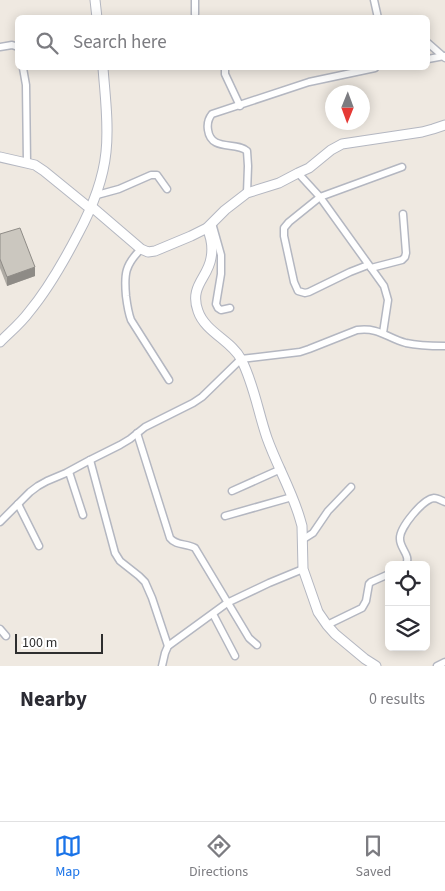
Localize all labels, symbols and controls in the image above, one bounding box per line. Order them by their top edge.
search box [15,15,430,70]
icon: search [33,29,61,57]
text: Search here [73,29,167,56]
north arrow [325,85,370,130]
map controls [385,561,430,651]
button: locate [385,561,430,606]
button: layers [385,606,430,651]
scale bar [15,631,102,654]
text: 100 m [22,633,57,653]
text: Nearby [20,684,87,714]
text: 0 results [369,688,425,710]
tab: Map [54,832,82,882]
tab: Directions [189,832,248,882]
tab: Saved [356,832,391,882]

